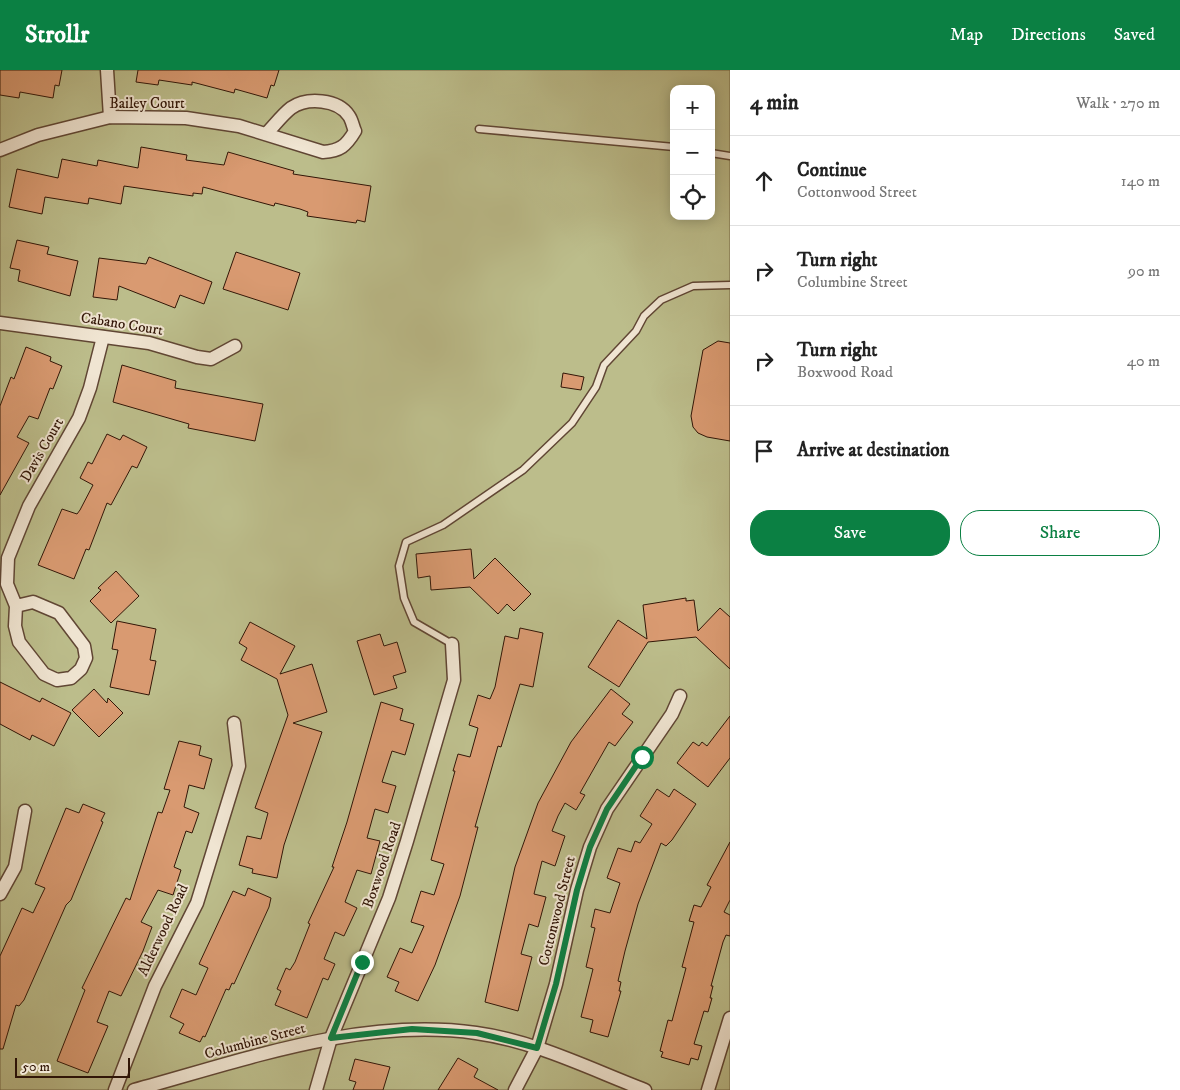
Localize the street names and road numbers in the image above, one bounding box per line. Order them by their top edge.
street label: Bailey Court [109,94,185,113]
street label: Cabano Court [80,308,165,340]
street label: Davis Court [16,414,68,486]
street label: Boxwood Road [358,819,406,911]
street label: Cottonwood Street [534,854,580,968]
street label: Alderwood Road [133,880,193,979]
street label: Columbine Street [202,1018,308,1064]

